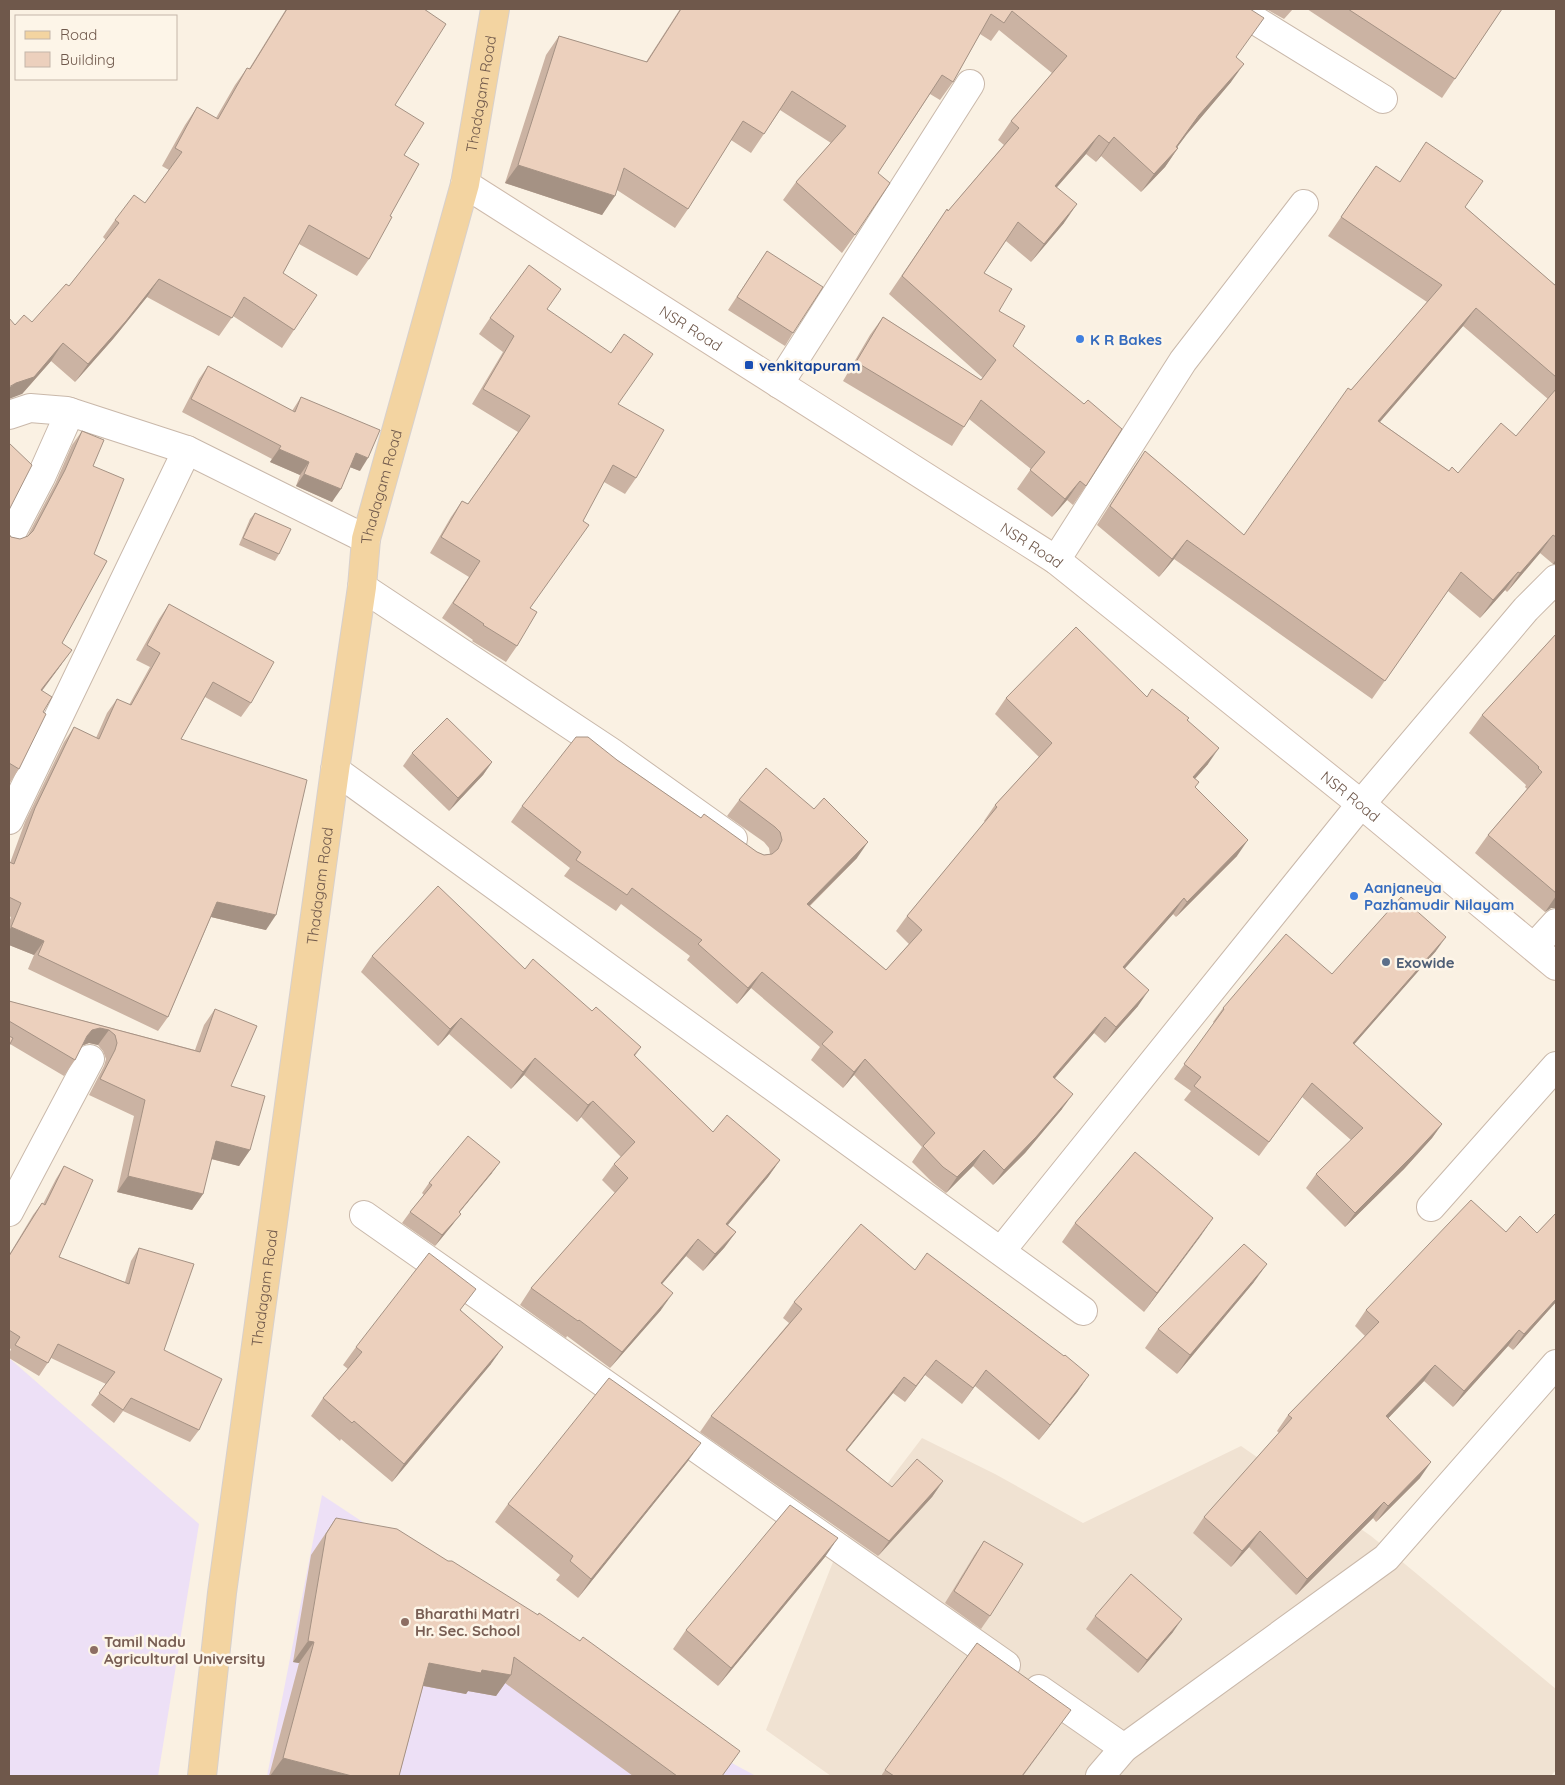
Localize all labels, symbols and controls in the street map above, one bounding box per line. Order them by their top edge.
legend [15,15,178,80]
text: Road [60,25,97,44]
street label: Thadagam Road [461,34,500,154]
text: Building [60,50,115,69]
street label: NSR Road [656,301,726,355]
place label: K R Bakes [1090,330,1162,349]
marker: K R Bakes [1074,333,1086,345]
place label: venkitapuram [759,356,861,375]
marker: venkitapuram [743,359,755,371]
street label: Thadagam Road [356,427,406,545]
street label: NSR Road [997,518,1067,572]
street label: NSR Road [1317,766,1384,826]
street label: Thadagam Road [302,826,337,946]
place label: Aanjaneya Pazhamudir Nilayam [1364,878,1514,914]
marker: Aanjaneya Pazhamudir Nilayam [1348,890,1360,902]
place label: Exowide [1396,953,1455,972]
marker: Exowide [1380,956,1392,968]
street label: Thadagam Road [246,1228,281,1348]
place label: Bharathi Matri Hr. Sec. School [415,1604,520,1640]
marker: Bharathi Matri Hr. Sec. School [399,1616,411,1628]
place label: Tamil Nadu Agricultural University [104,1632,265,1668]
marker: Tamil Nadu Agricultural University [88,1644,100,1656]

